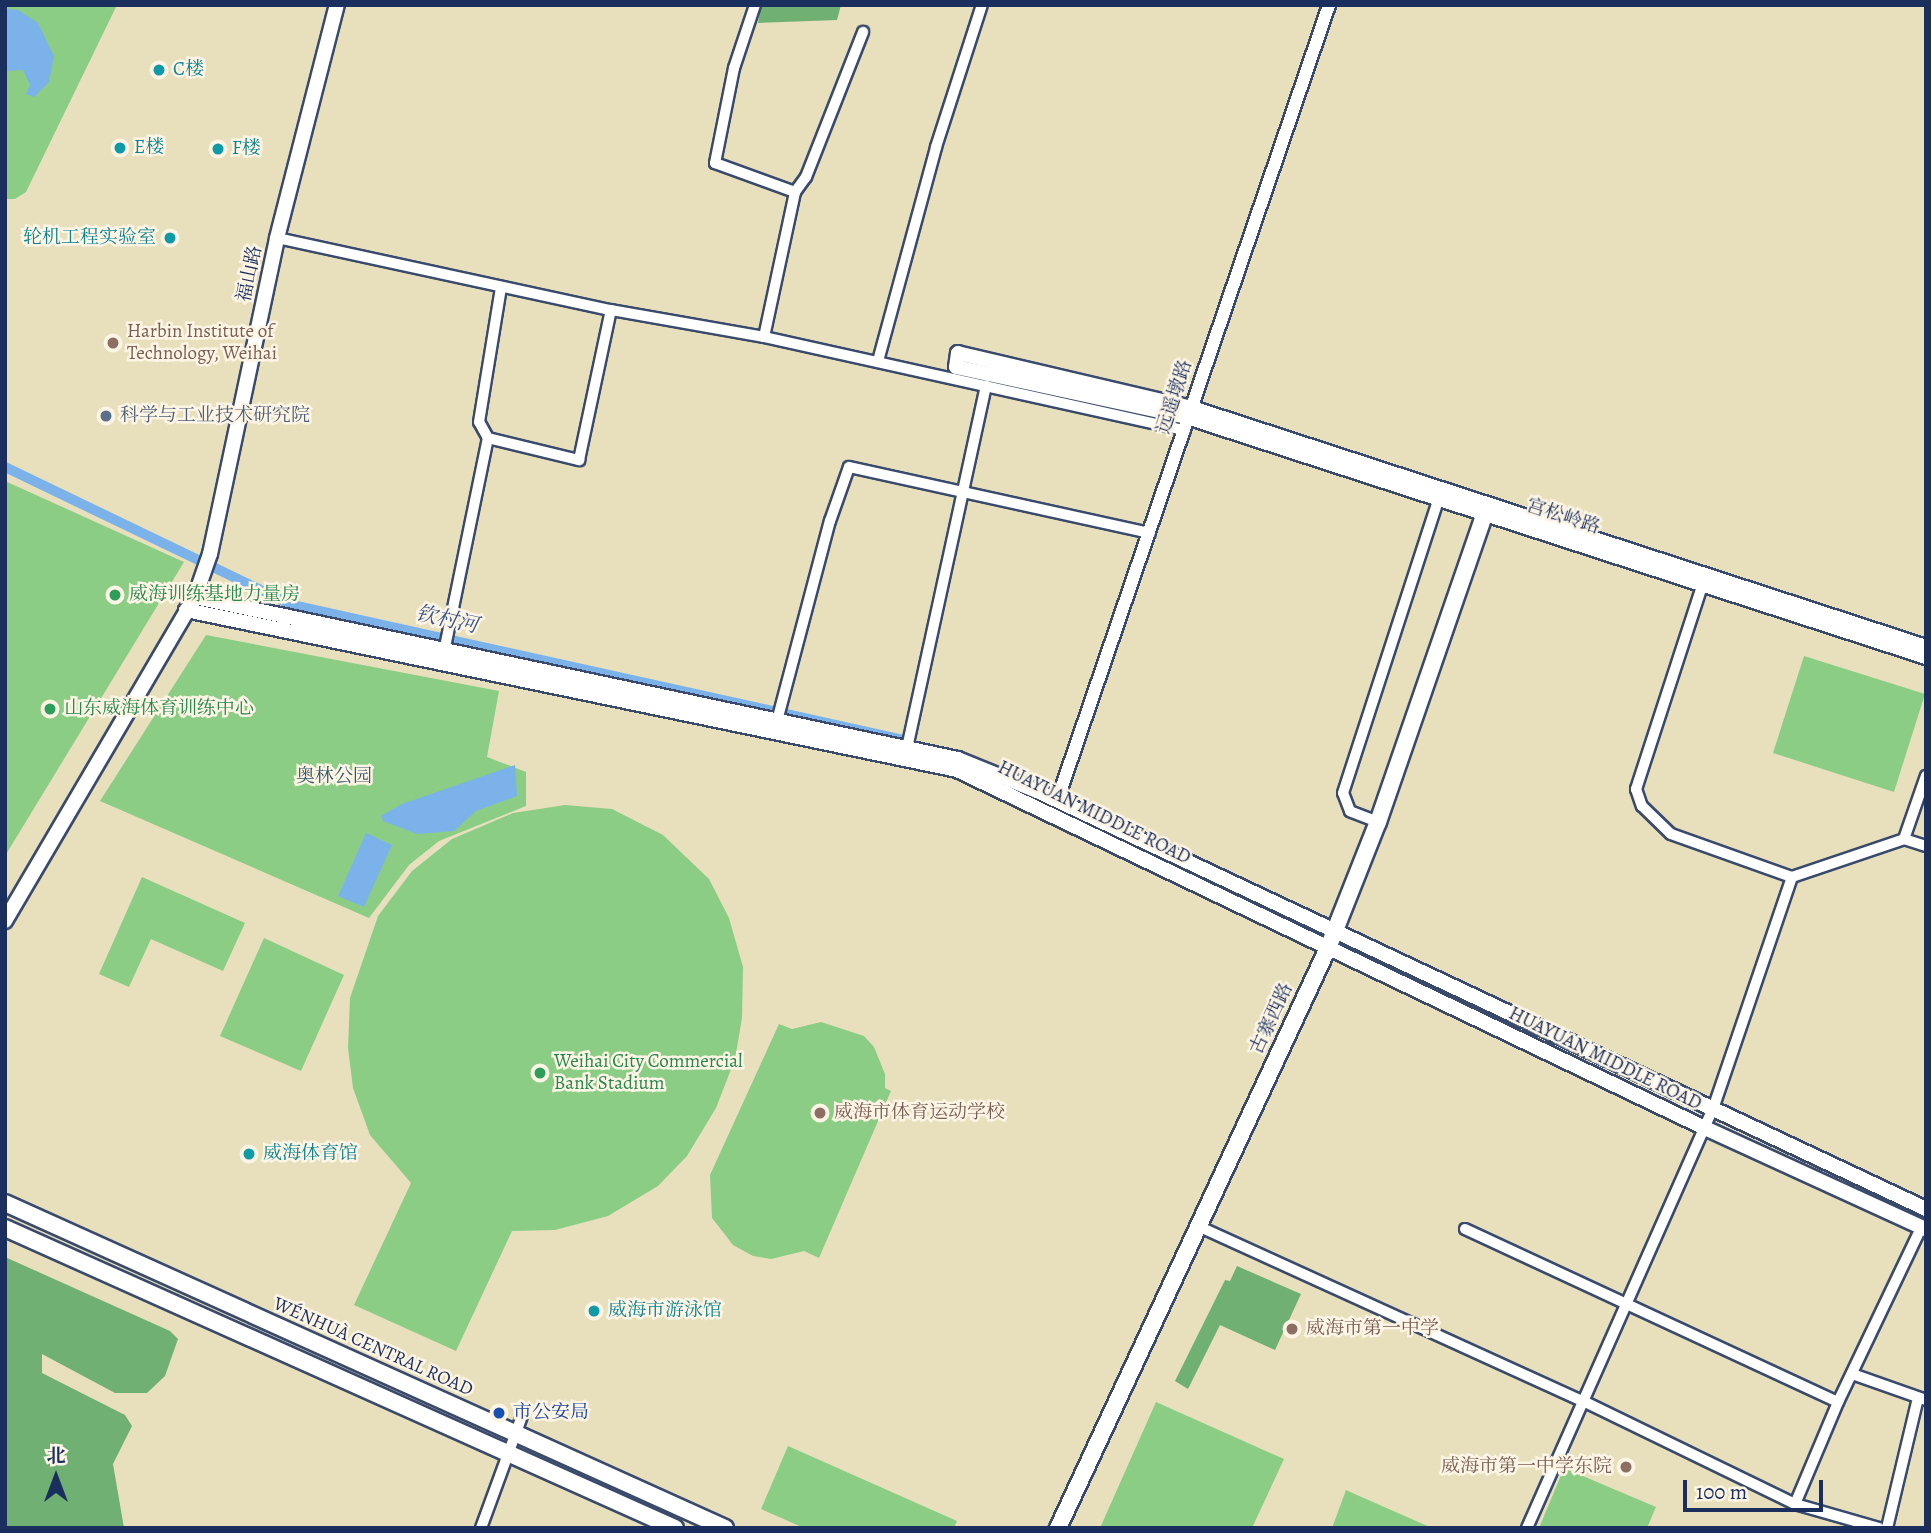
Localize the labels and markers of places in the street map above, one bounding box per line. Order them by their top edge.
place label: C楼 [173,59,204,81]
marker: C楼 [151,62,167,78]
place label: E楼 [134,137,164,159]
place label: F楼 [232,138,261,160]
marker: E楼 [112,140,128,156]
marker: F楼 [210,141,226,157]
place label: 轮机工程实验室 [23,227,156,249]
marker: 轮机工程实验室 [162,230,178,246]
place label: Harbin Institute of Technology, Weihai [127,321,277,365]
marker: Harbin Institute of Technology, Weihai [105,335,121,351]
place label: 科学与工业技术研究院 [120,405,310,427]
marker: 科学与工业技术研究院 [98,408,114,424]
place label: 威海训练基地力量房 [129,584,300,606]
marker: 威海训练基地力量房 [107,587,123,603]
place label: 山东威海体育训练中心 [64,698,254,720]
marker: 山东威海体育训练中心 [42,701,58,717]
place label: Weihai City Commercial Bank Stadium [554,1051,743,1095]
marker: Weihai City Commercial Bank Stadium [532,1065,548,1081]
place label: 威海市体育运动学校 [834,1102,1005,1124]
marker: 威海市体育运动学校 [812,1105,828,1121]
place label: 威海体育馆 [263,1143,358,1165]
marker: 威海体育馆 [241,1146,257,1162]
place label: 威海市游泳馆 [608,1300,722,1322]
marker: 威海市游泳馆 [586,1303,602,1319]
place label: 威海市第一中学 [1306,1318,1439,1340]
marker: 威海市第一中学 [1284,1321,1300,1337]
place label: 市公安局 [513,1402,589,1424]
marker: 市公安局 [491,1405,507,1421]
place label: 威海市第一中学东院 [1441,1456,1612,1478]
marker: 威海市第一中学东院 [1618,1459,1634,1475]

